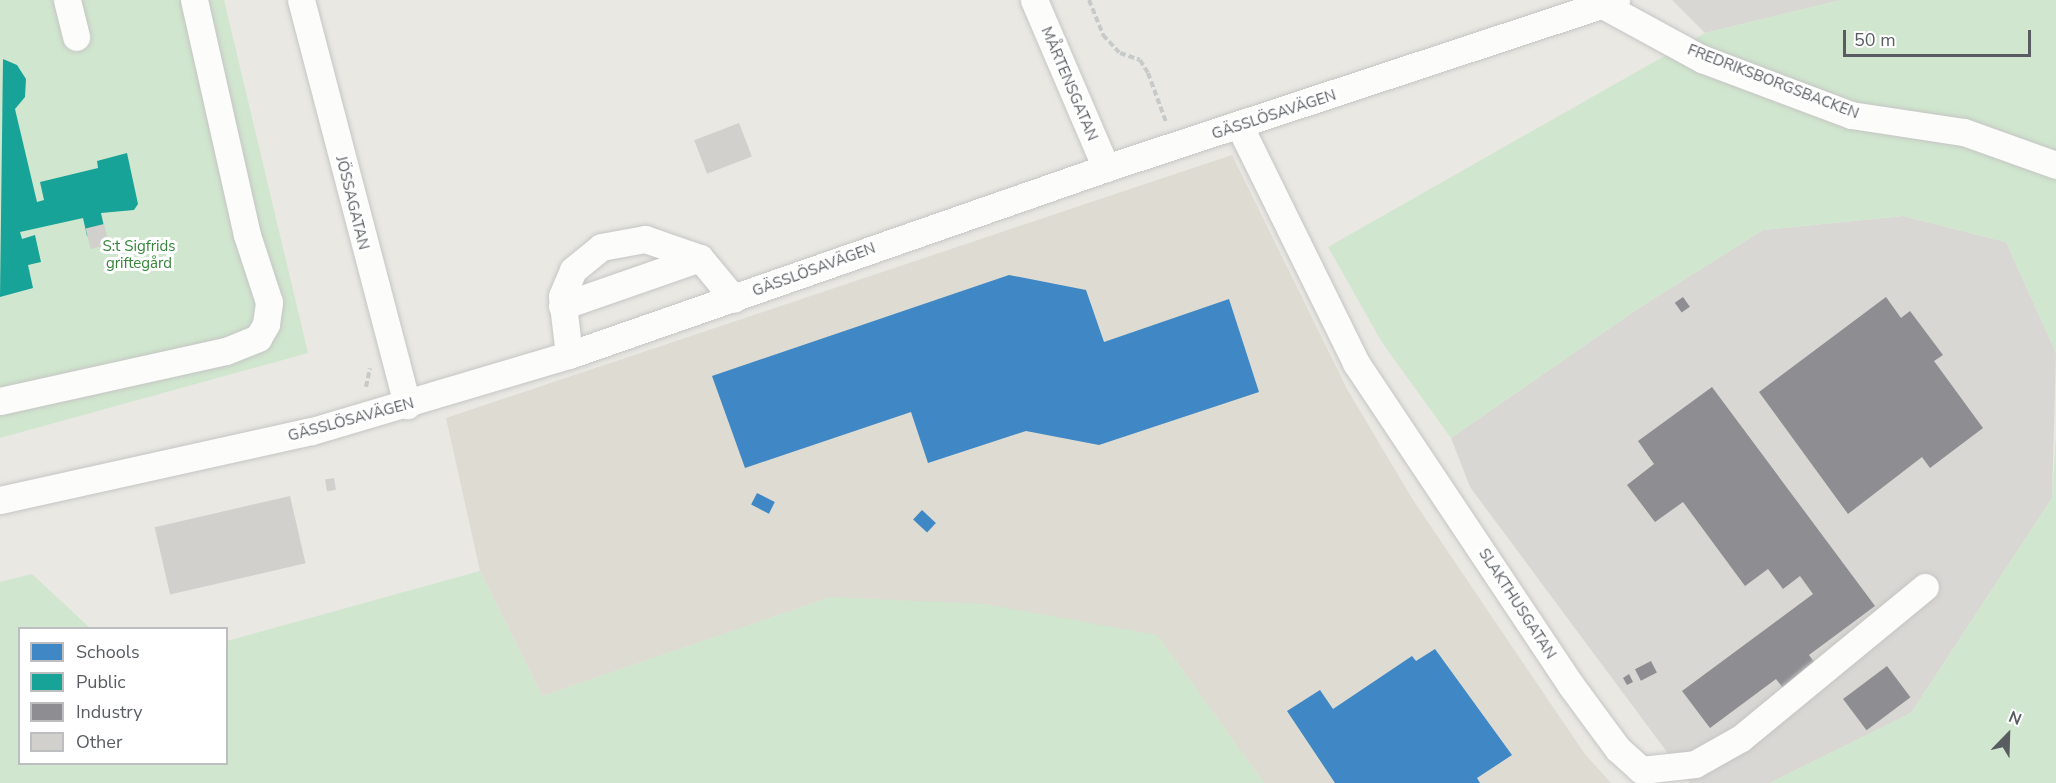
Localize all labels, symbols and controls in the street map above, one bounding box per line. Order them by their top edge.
scale bar [1846,18,2034,56]
street label: MÅRTENSGATAN [1037,24,1101,144]
text: 50 m [1854,28,1896,52]
street label: FREDRIKSBORGSBACKEN [1685,41,1861,123]
street label: GÄSSLÖSAVÄGEN [1210,86,1338,144]
street label: JÖSSAGATAN [332,154,372,252]
park label: S:t Sigfrids griftegård [102,237,176,272]
street label: GÄSSLÖSAVÄGEN [750,239,878,301]
street label: GÄSSLÖSAVÄGEN [286,395,416,445]
street label: SLAKTHUSGATAN [1475,545,1559,663]
legend [18,627,228,765]
text: Schools [76,640,140,664]
text: Public [76,670,126,694]
text: Industry [76,700,143,724]
north arrow [1978,705,2038,765]
text: N [2005,706,2025,731]
text: Other [76,730,122,754]

